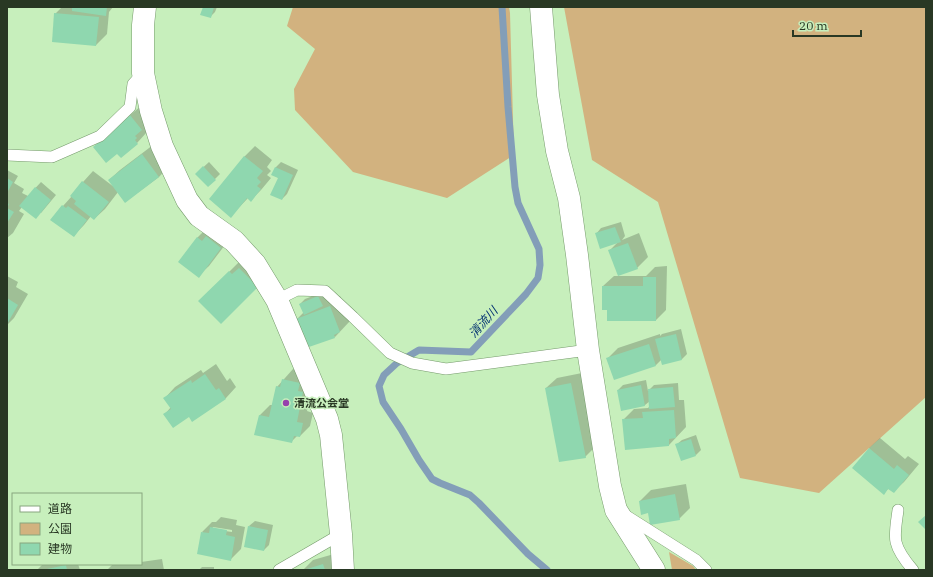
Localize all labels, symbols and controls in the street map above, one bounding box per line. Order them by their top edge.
scale bar [793,12,861,38]
text: 20 m [799,18,828,33]
water label: 清流川 [465,302,502,340]
place label: 清流公会堂 [294,396,349,410]
marker: 清流公会堂 [281,398,291,408]
legend [12,493,142,565]
text: 道路 [48,501,72,516]
text: 公園 [48,521,72,536]
text: 建物 [48,541,72,556]

